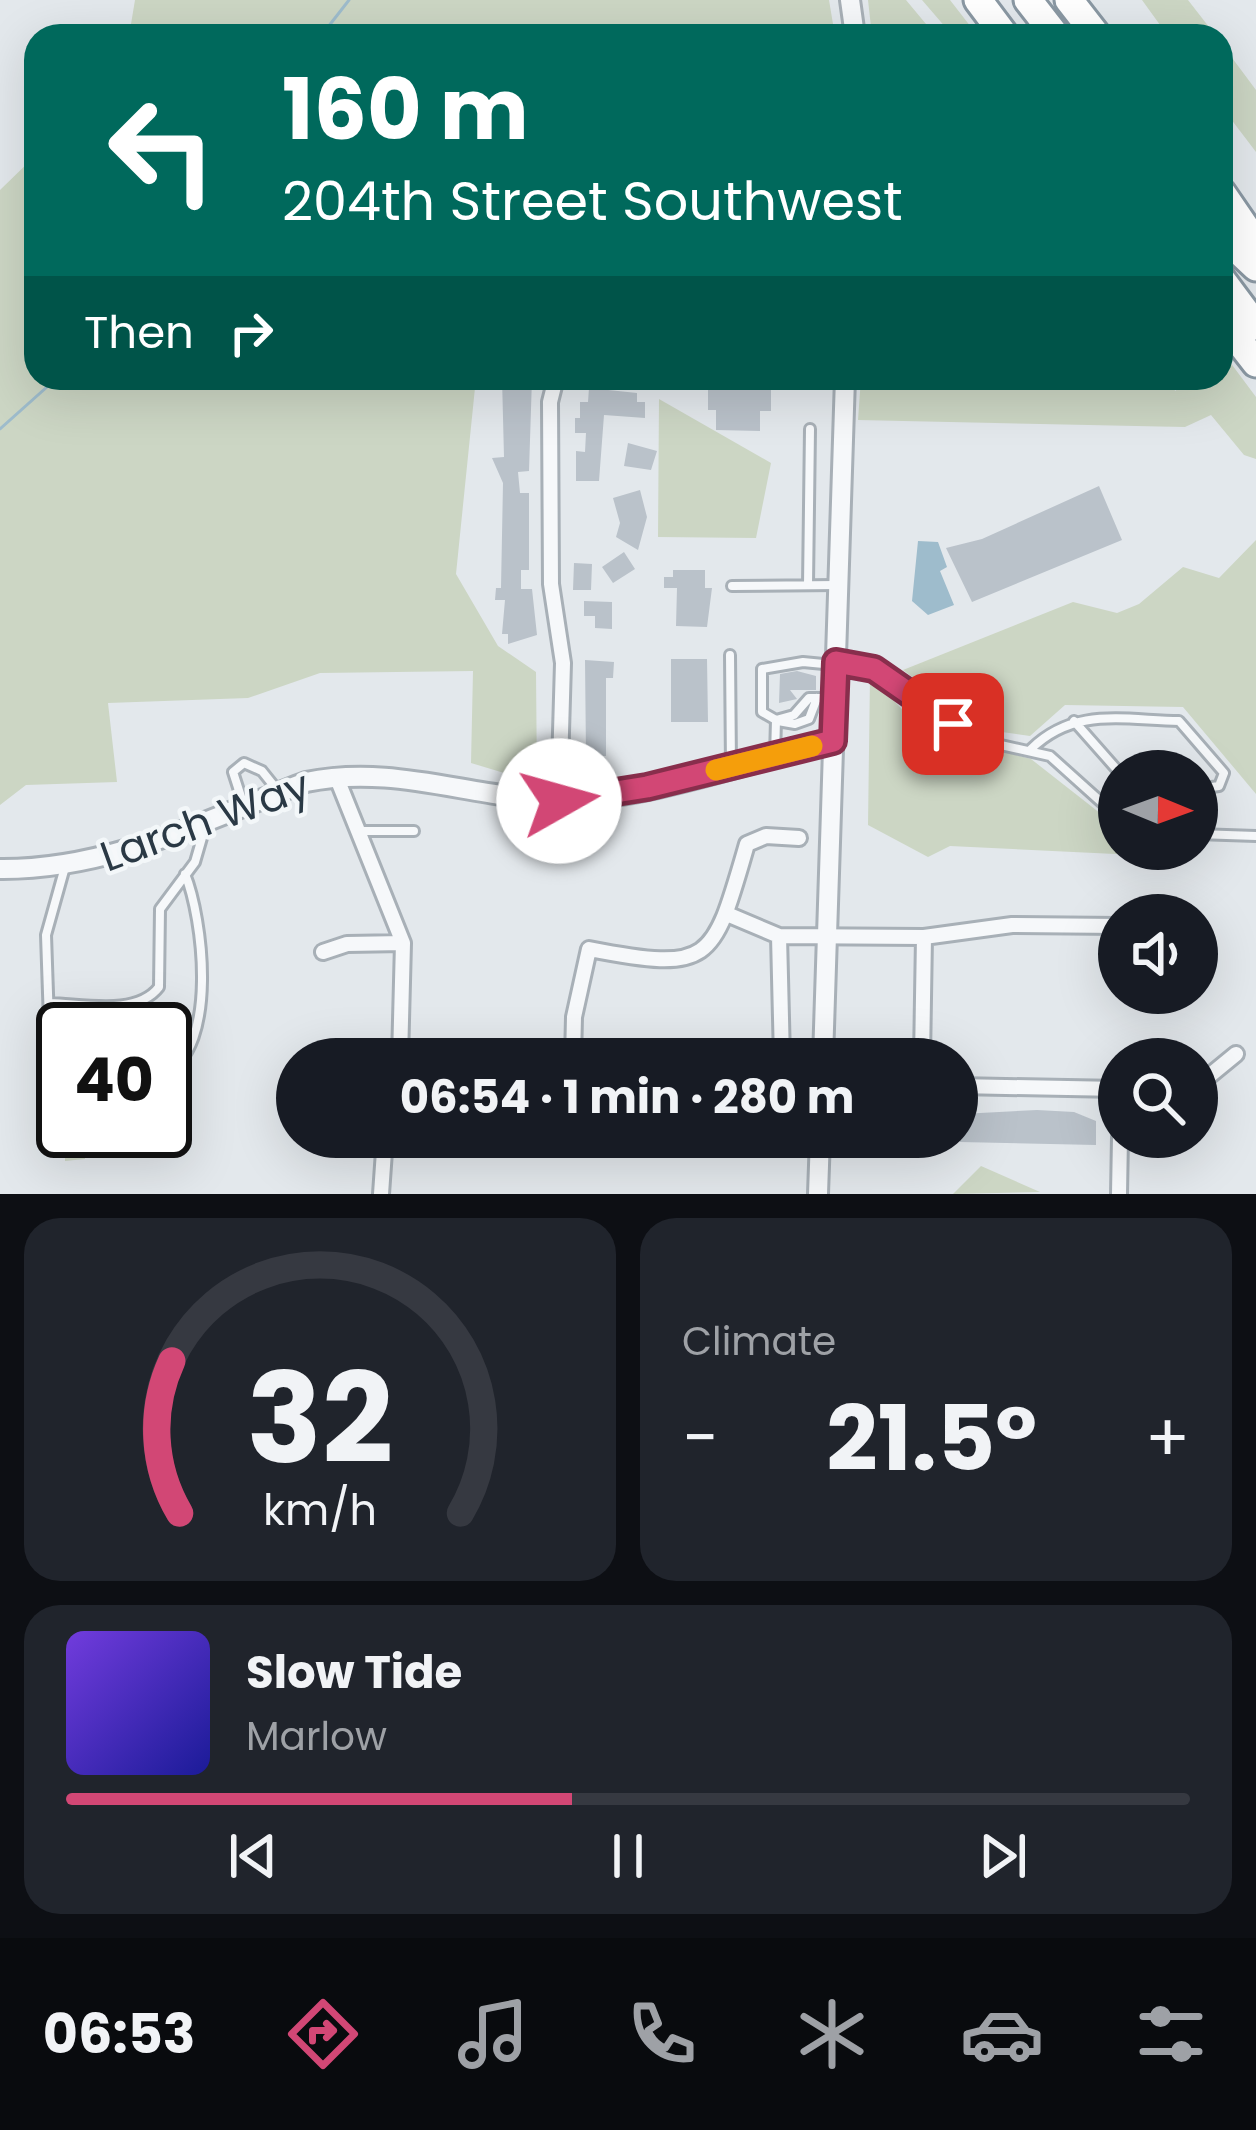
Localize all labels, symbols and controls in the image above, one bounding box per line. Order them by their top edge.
text: 160 m [282,51,529,168]
icon: left [84,72,240,228]
text: 204th Street Southwest [282,163,903,239]
icon: right [218,300,284,366]
text: Then [84,301,194,364]
pin [902,673,1004,775]
icon: arrive [920,691,986,757]
position arrow [496,738,622,864]
north arrow [1098,750,1218,870]
map controls [1098,750,1218,1158]
street label: Larch Way [92,756,318,886]
button: sound [1098,894,1218,1014]
speed limit sign: 40 [36,1002,192,1158]
button: search [1098,1038,1218,1158]
text: 06:54 · 1 min · 280 m [400,1066,854,1129]
text: Climate [682,1314,836,1369]
text: 32 [247,1331,393,1506]
text: 21.5° [826,1375,1037,1502]
text: − [682,1392,718,1484]
text: + [1145,1392,1190,1484]
text: km/h [263,1479,377,1539]
text: Slow Tide [246,1641,462,1704]
text: Marlow [246,1709,387,1764]
icon: previous [220,1823,286,1889]
icon: pause [595,1823,661,1889]
icon: next [970,1823,1036,1889]
icon: directions [281,1992,365,2076]
icon: music [451,1992,535,2076]
icon: phone [620,1992,704,2076]
icon: climate [790,1992,874,2076]
icon: car [960,1992,1044,2076]
icon: filters [1129,1992,1213,2076]
text: 06:53 [43,1996,196,2072]

